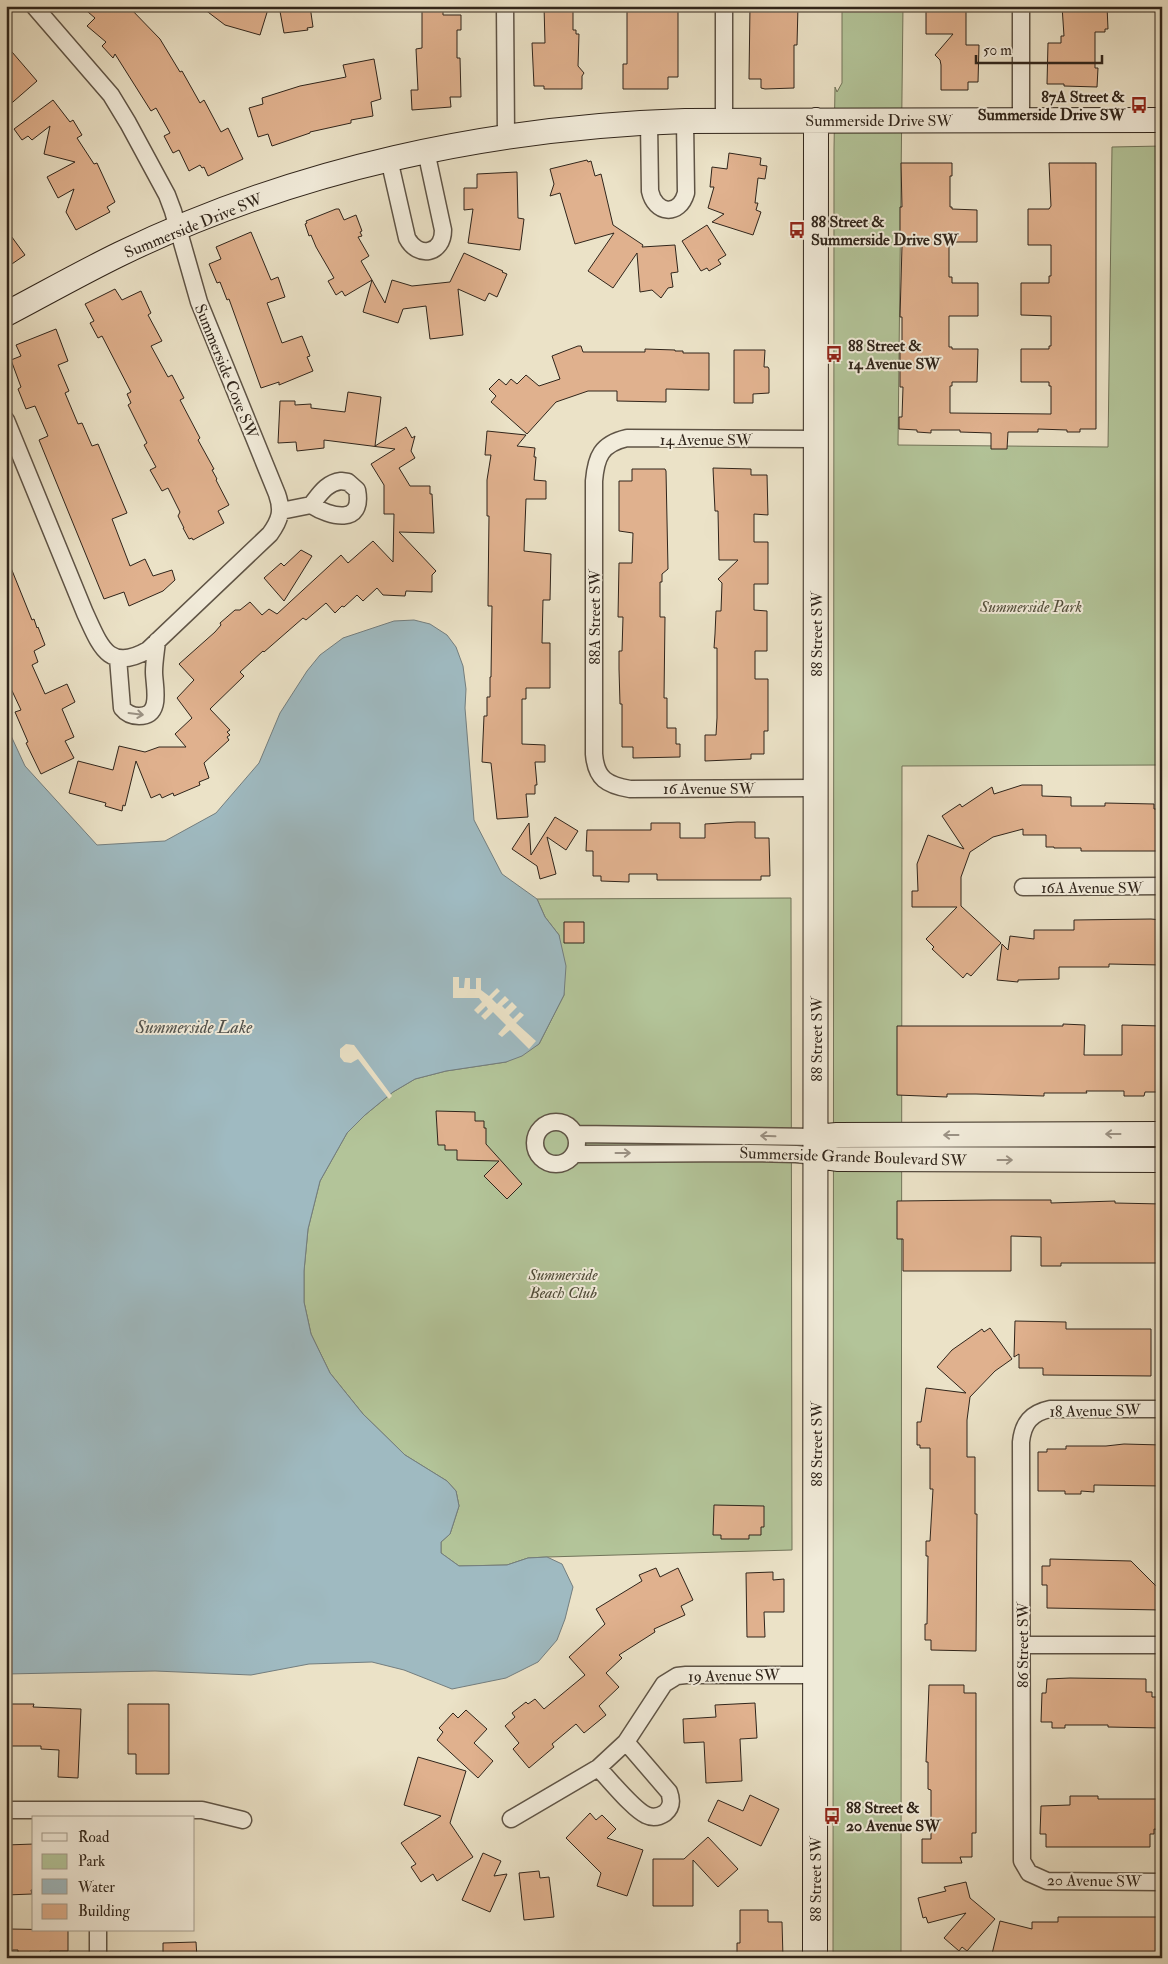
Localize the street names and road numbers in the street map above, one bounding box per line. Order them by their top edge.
street label: Summerside Drive SW [805,111,953,131]
street label: Summerside Drive SW [121,189,266,263]
street label: Summerside Cove SW [190,301,262,442]
street label: 14 Avenue SW [660,430,753,450]
street label: 88A Street SW [585,568,605,665]
street label: 88 Street SW [807,591,827,677]
street label: 16 Avenue SW [663,779,756,799]
street label: 16A Avenue SW [1041,878,1144,898]
street label: 88 Street SW [807,996,827,1082]
street label: Summerside Grande Boulevard SW [739,1143,968,1171]
street label: 18 Avenue SW [1049,1400,1142,1422]
street label: 88 Street SW [807,1401,827,1487]
street label: 86 Street SW [1013,1601,1033,1688]
street label: 19 Avenue SW [688,1665,781,1687]
street label: 88 Street SW [806,1836,826,1922]
street label: 20 Avenue SW [1047,1870,1142,1892]

